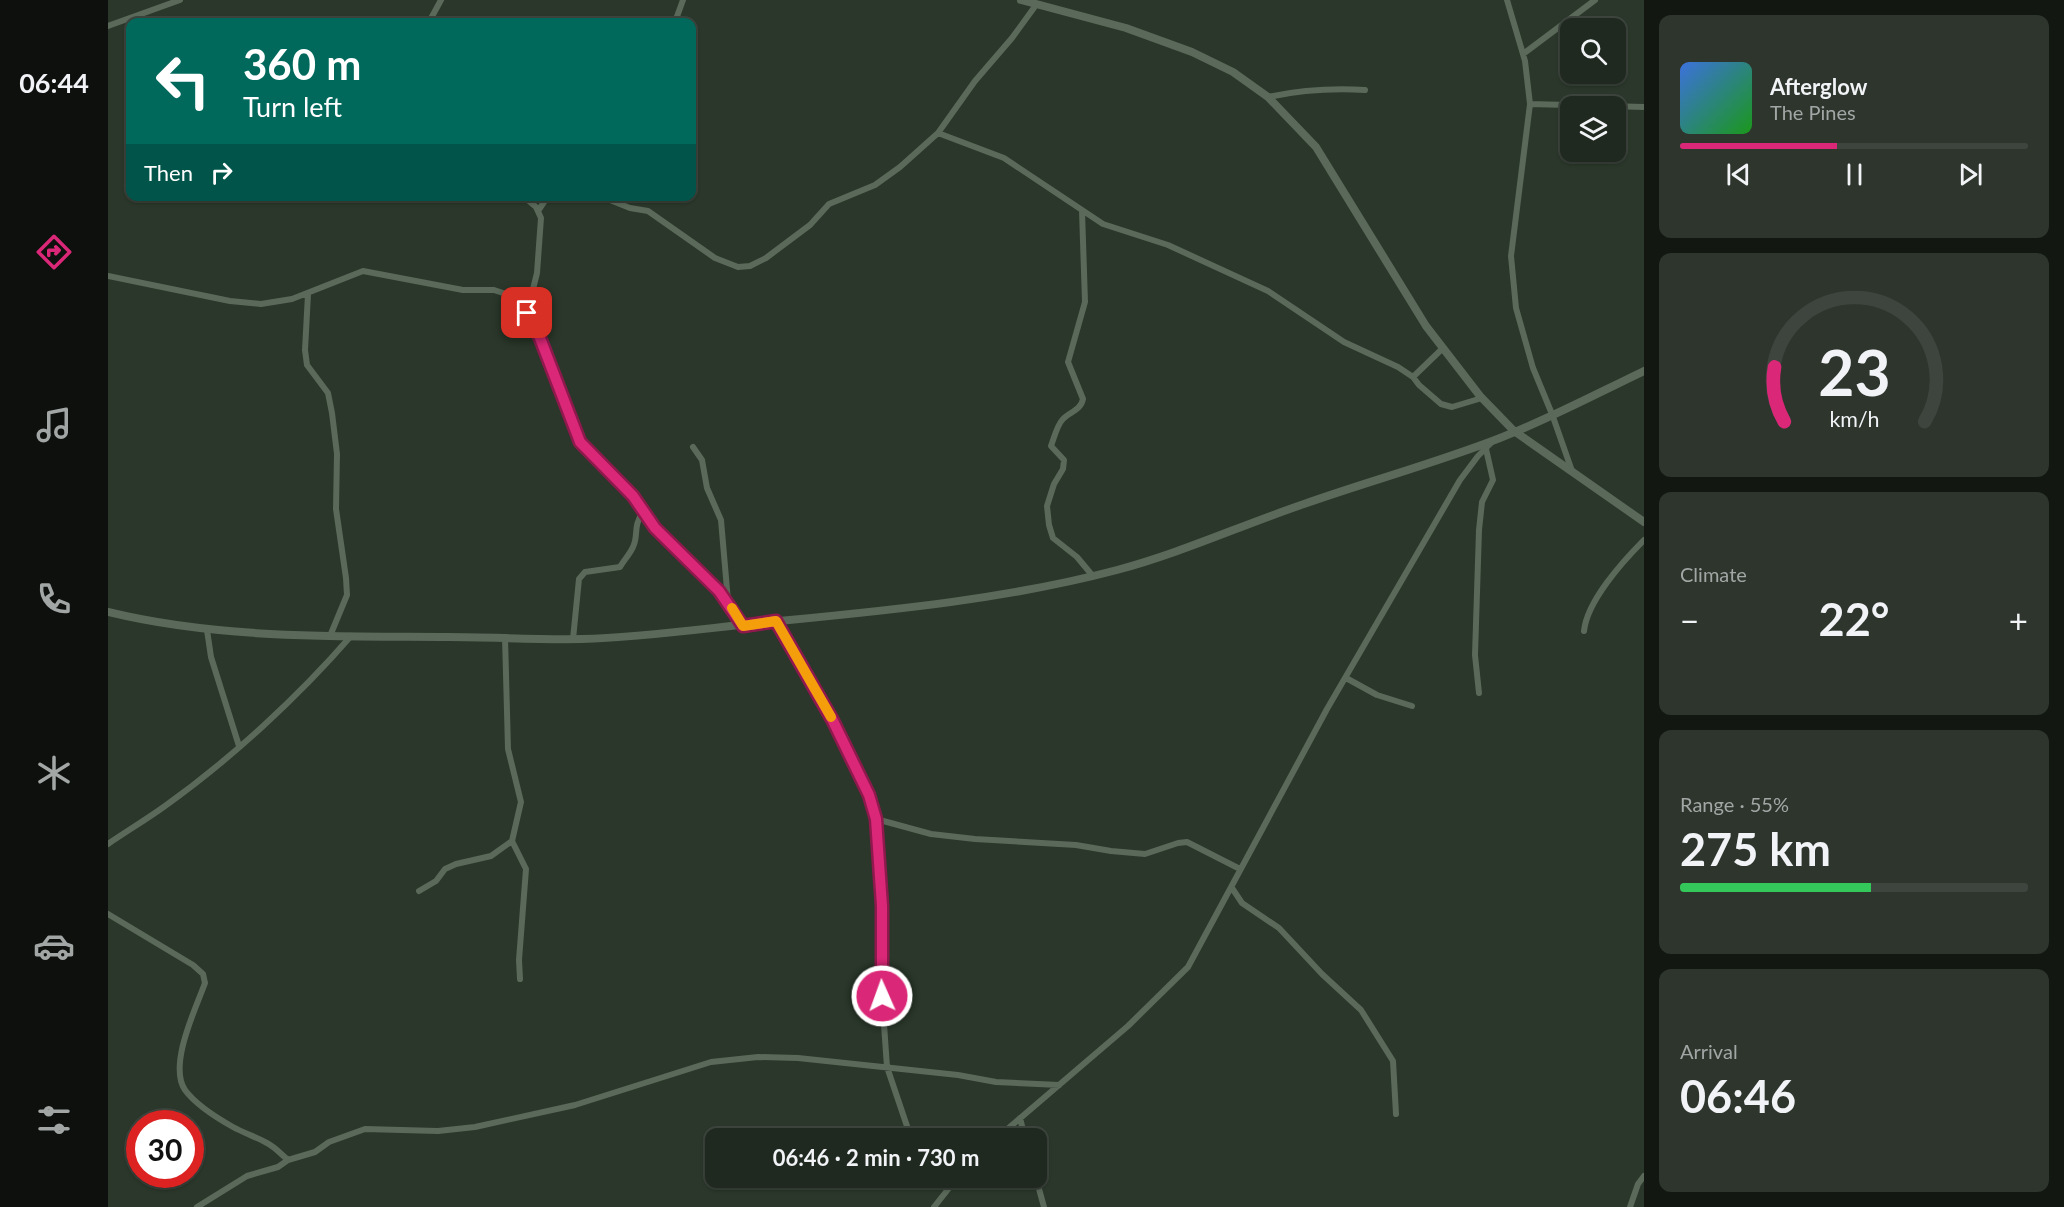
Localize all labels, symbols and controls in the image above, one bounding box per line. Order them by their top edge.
map controls [1560,18,1626,162]
button: search [1560,18,1626,84]
text: 360 m [243,39,361,89]
icon: left [144,42,222,120]
text: 06:44 [19,66,89,99]
text: Afterglow [1770,73,1867,100]
text: Turn left [243,90,342,123]
button: layers [1560,96,1626,162]
text: The Pines [1770,100,1856,124]
icon: right [205,156,238,189]
icon: previous [1722,158,1755,191]
icon: pause [1838,158,1871,191]
icon: next [1954,158,1987,191]
text: Then [144,159,193,186]
icon: directions [33,231,75,273]
pin [501,287,552,338]
icon: arrive [510,296,543,329]
text: 23 [1818,334,1890,409]
icon: music [33,404,75,446]
text: km/h [1829,407,1879,433]
text: Climate [1680,562,1747,586]
icon: phone [33,578,75,620]
text: 22° [1819,592,1889,646]
text: − [1680,600,1699,640]
text: + [2009,600,2028,640]
icon: climate [33,752,75,794]
text: Range · 55% [1680,792,1789,816]
text: 275 km [1680,822,1831,876]
icon: car [33,925,75,967]
position arrow [850,964,914,1028]
text: Arrival [1680,1039,1738,1063]
text: 06:46 [1680,1069,1796,1123]
icon: filters [33,1099,75,1141]
speed limit sign: 30 [126,1110,204,1188]
text: 06:46 · 2 min · 730 m [773,1144,979,1171]

